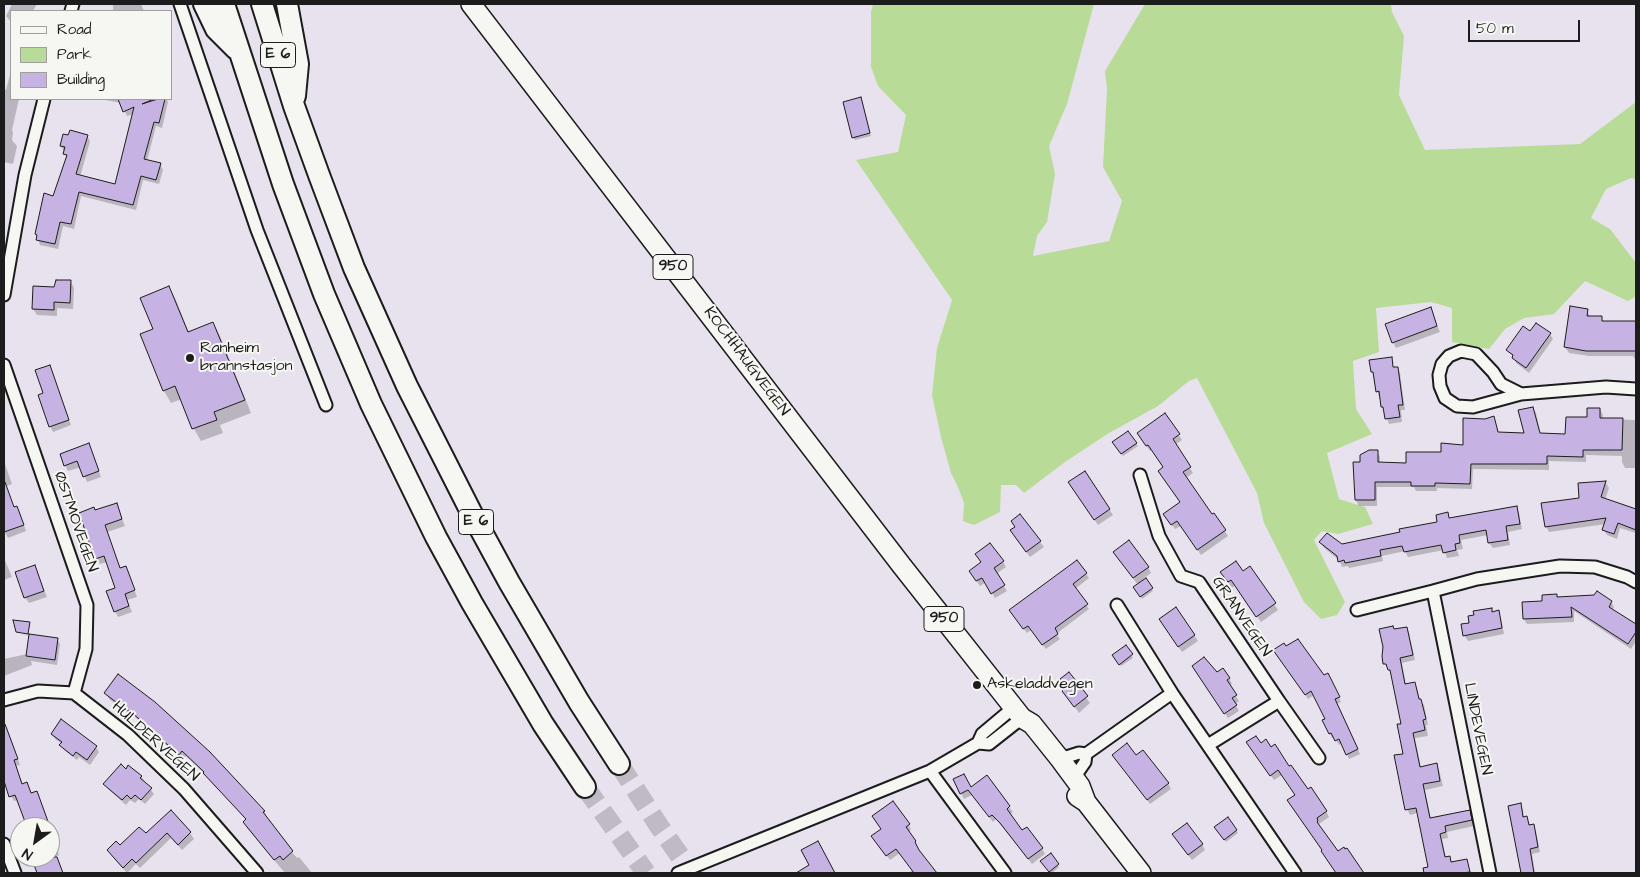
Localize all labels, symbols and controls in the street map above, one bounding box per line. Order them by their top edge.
legend [10,10,172,100]
scale bar [1470,10,1582,42]
text: 50 m [1476,18,1514,39]
text: Road [57,19,91,40]
road number: E 6 [260,42,296,68]
text: Park [57,44,92,65]
text: Building [57,69,105,90]
road number: 950 [653,254,693,280]
street label: KOCHHAUGVEGEN [699,304,793,420]
place label: Ranheim brannstasjon [200,339,292,377]
marker: Ranheim brannstasjon [184,352,196,364]
street label: ØSTMOVEGEN [49,469,101,575]
road number: E 6 [458,510,494,534]
street label: GRANVEGEN [1207,573,1275,661]
road number: 950 [924,606,964,632]
place label: Askeladdvegen [987,675,1093,695]
marker: Askeladdvegen [971,679,983,691]
street label: LINDEVEGEN [1459,681,1495,777]
street label: HULDERVEGEN [107,698,203,786]
north arrow [10,817,60,867]
text: N [19,843,37,865]

